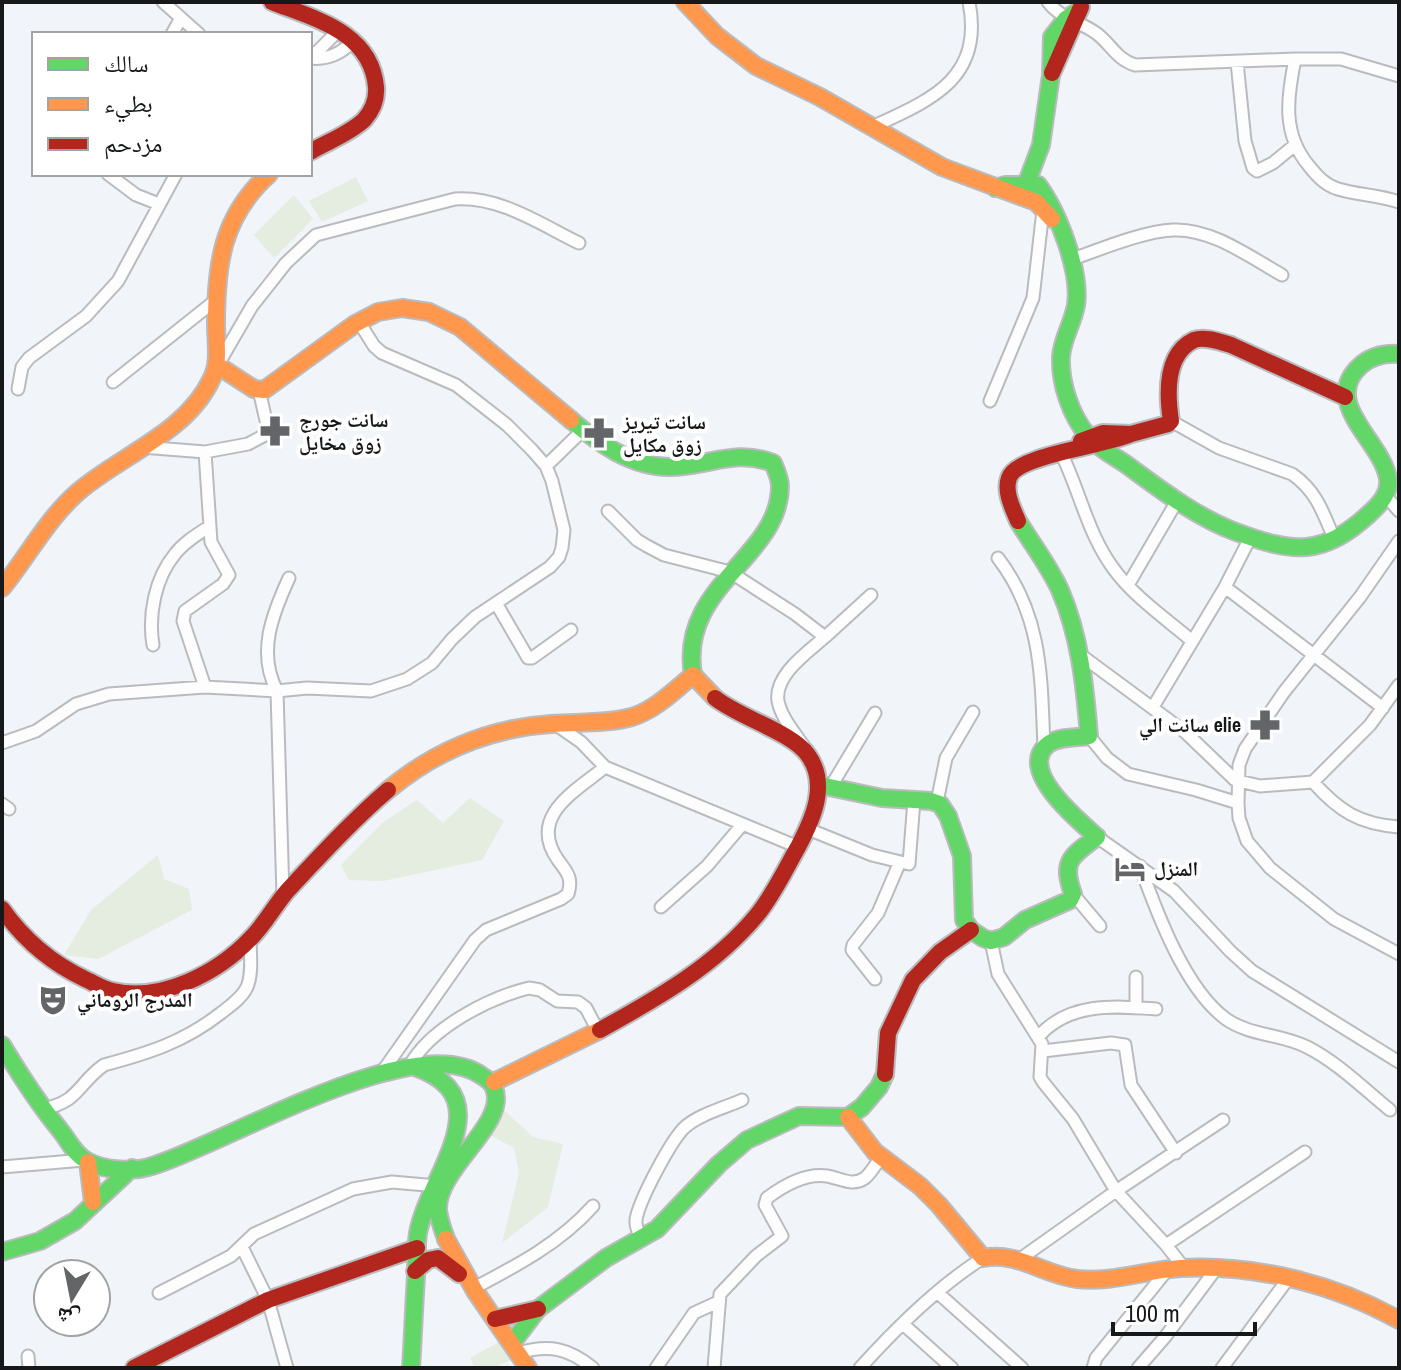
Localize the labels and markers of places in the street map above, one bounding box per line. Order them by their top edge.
place label: سانت جورج زوق مخايل [299,406,389,456]
place label: سانت تيريز زوق مكايل [622,408,706,458]
pharmacy icon: سانت جورج زوق مخايل [258,414,292,448]
pharmacy icon: سانت تيريز زوق مكايل [582,416,616,450]
pharmacy icon: سانت الي elie [1248,708,1282,742]
place label: سانت الي elie [1139,711,1241,741]
hotel icon: المنزل [1113,852,1147,886]
place label: المنزل [1154,855,1198,882]
theatre icon: المدرج الروماني [36,983,70,1017]
place label: المدرج الروماني [77,986,193,1016]

